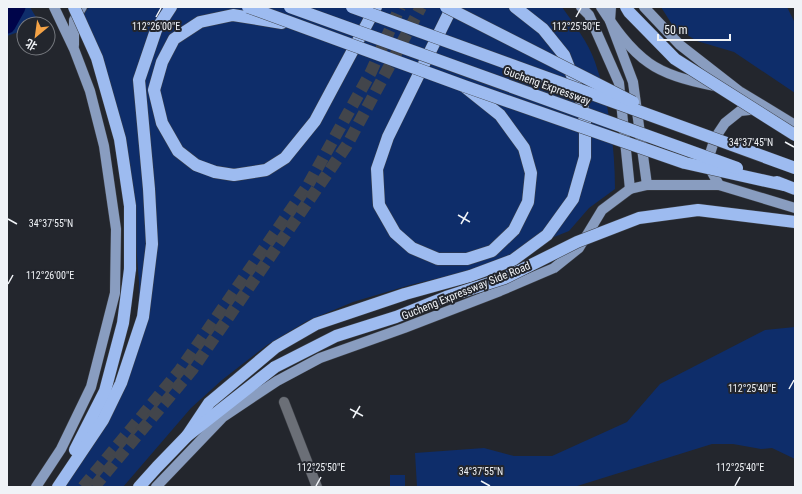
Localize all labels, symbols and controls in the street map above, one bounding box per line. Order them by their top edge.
north arrow [16,16,56,56]
scale bar [658,16,730,42]
text: 112°26'00"E [132,21,180,32]
text: 112°25'50"E [552,21,600,32]
text: 50 m [664,23,688,37]
text: 北 [23,36,39,53]
street label: Gucheng Expressway [502,64,593,108]
text: 34°37'45"N [729,137,773,148]
text: 34°37'55"N [29,218,73,229]
street label: Gucheng Expressway Side Road [400,259,532,323]
text: 112°26'00"E [26,270,74,281]
text: 112°25'40"E [728,383,776,394]
text: 112°25'50"E [297,462,345,473]
text: 112°25'40"E [716,462,764,473]
text: 34°37'55"N [459,466,503,477]

